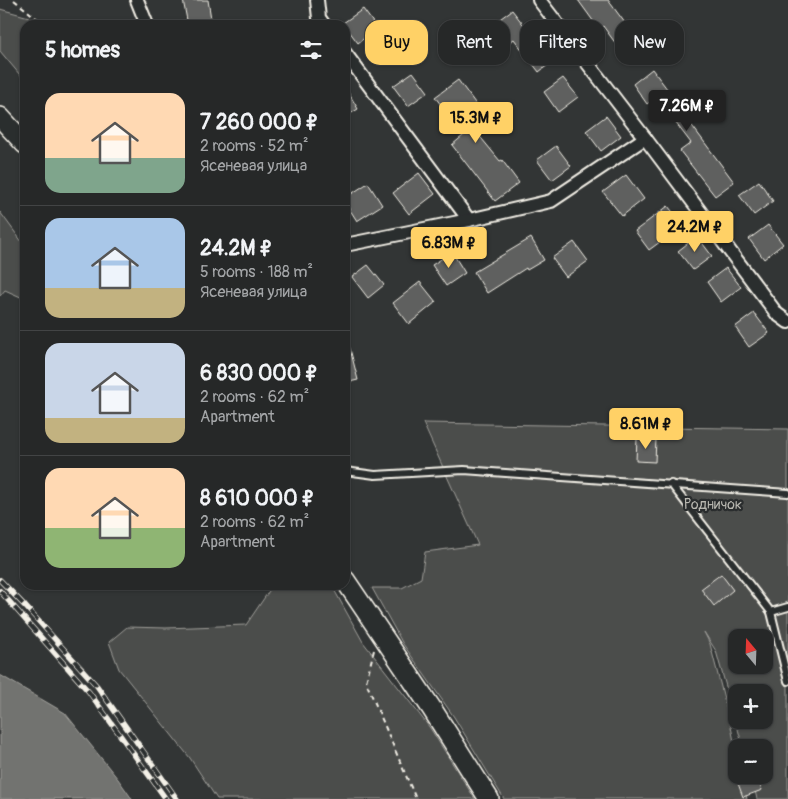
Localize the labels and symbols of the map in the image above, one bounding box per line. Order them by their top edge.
pin: 7.26M ₽ [641,90,733,132]
pin: 15.3M ₽ [430,102,522,144]
pin: 24.2M ₽ [649,210,741,253]
pin: 6.83M ₽ [403,226,495,269]
pin: 8.61M ₽ [600,408,692,450]
park label: Родничок [684,496,742,513]
north arrow [728,629,772,674]

